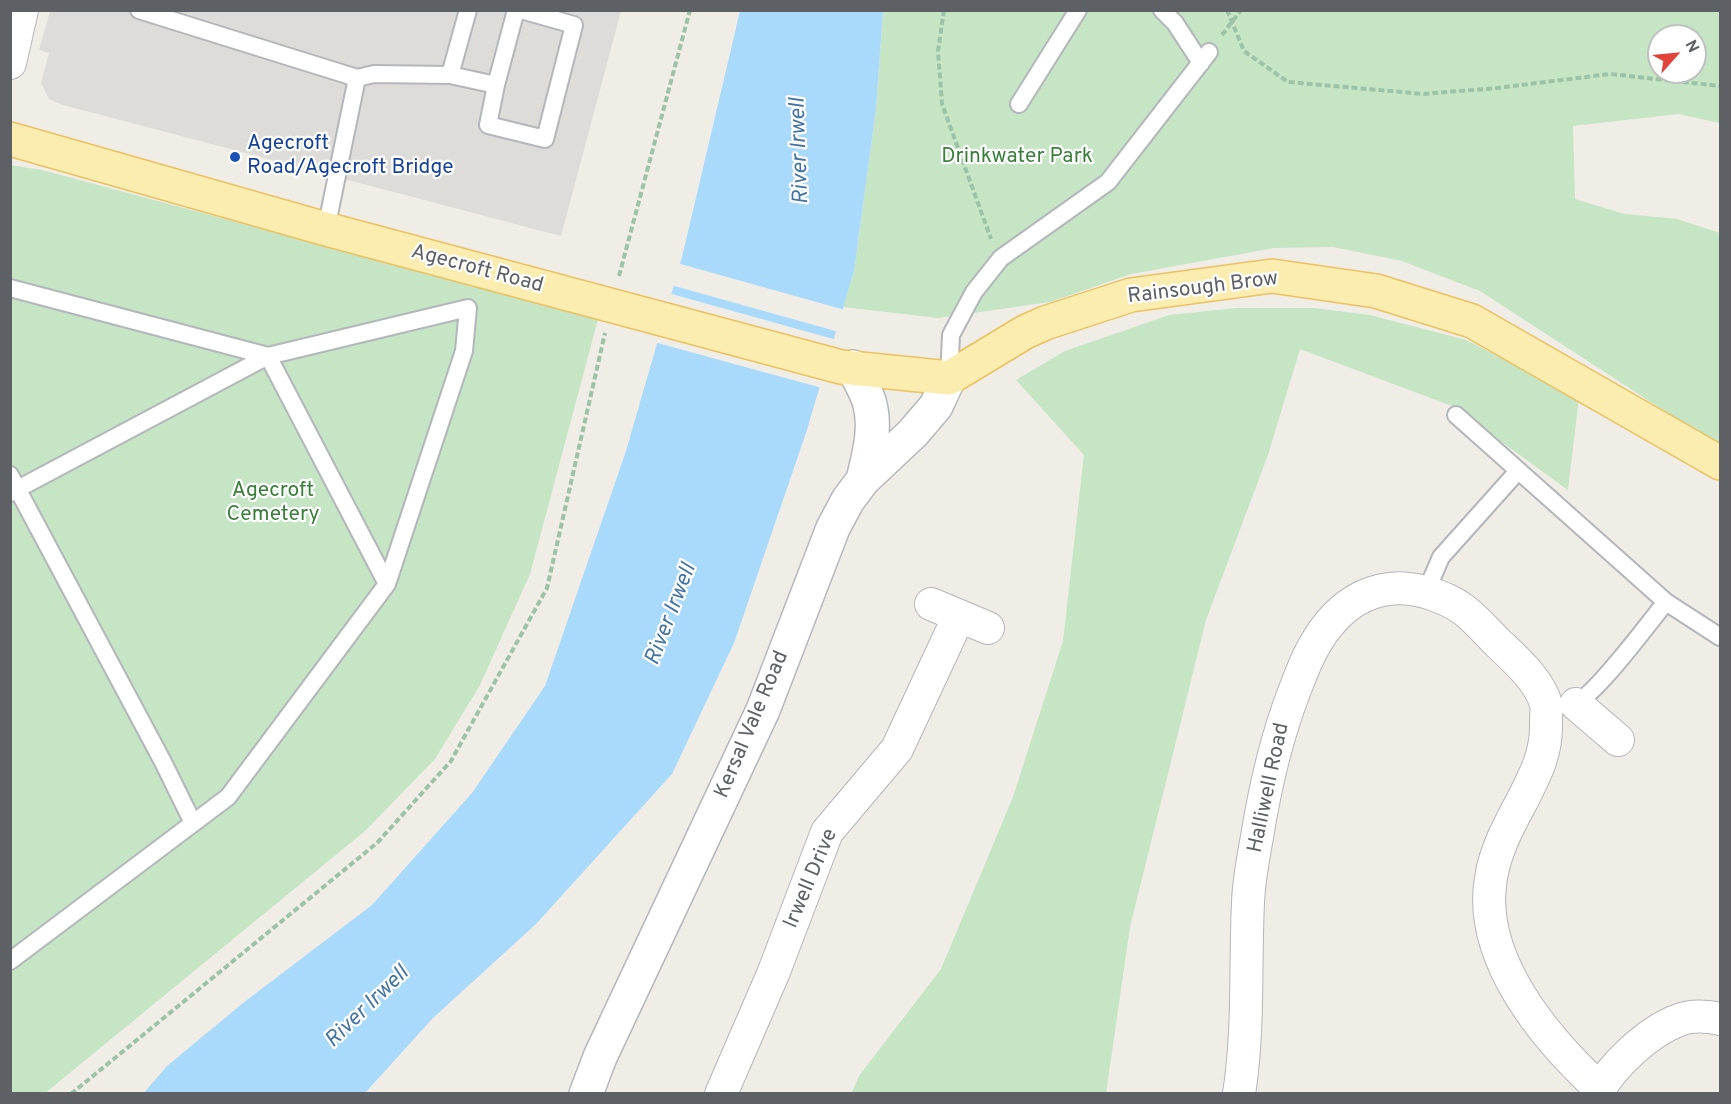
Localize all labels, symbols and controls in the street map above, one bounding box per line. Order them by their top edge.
north arrow [1647,24,1707,84]
text: N [1680,37,1703,56]
water label: River Irwell [786,97,816,205]
place label: Agecroft Road/Agecroft Bridge [247,132,453,182]
park label: Drinkwater Park [941,145,1093,171]
marker: Agecroft Road/Agecroft Bridge [228,150,242,164]
street label: Agecroft Road [408,240,546,300]
street label: Rainsough Brow [1126,267,1280,311]
park label: Agecroft Cemetery [226,479,320,529]
water label: River Irwell [641,560,703,670]
street label: Kersal Vale Road [711,648,795,802]
street label: Halliwell Road [1244,721,1296,855]
street label: Irwell Drive [780,825,844,933]
water label: River Irwell [320,961,416,1055]

